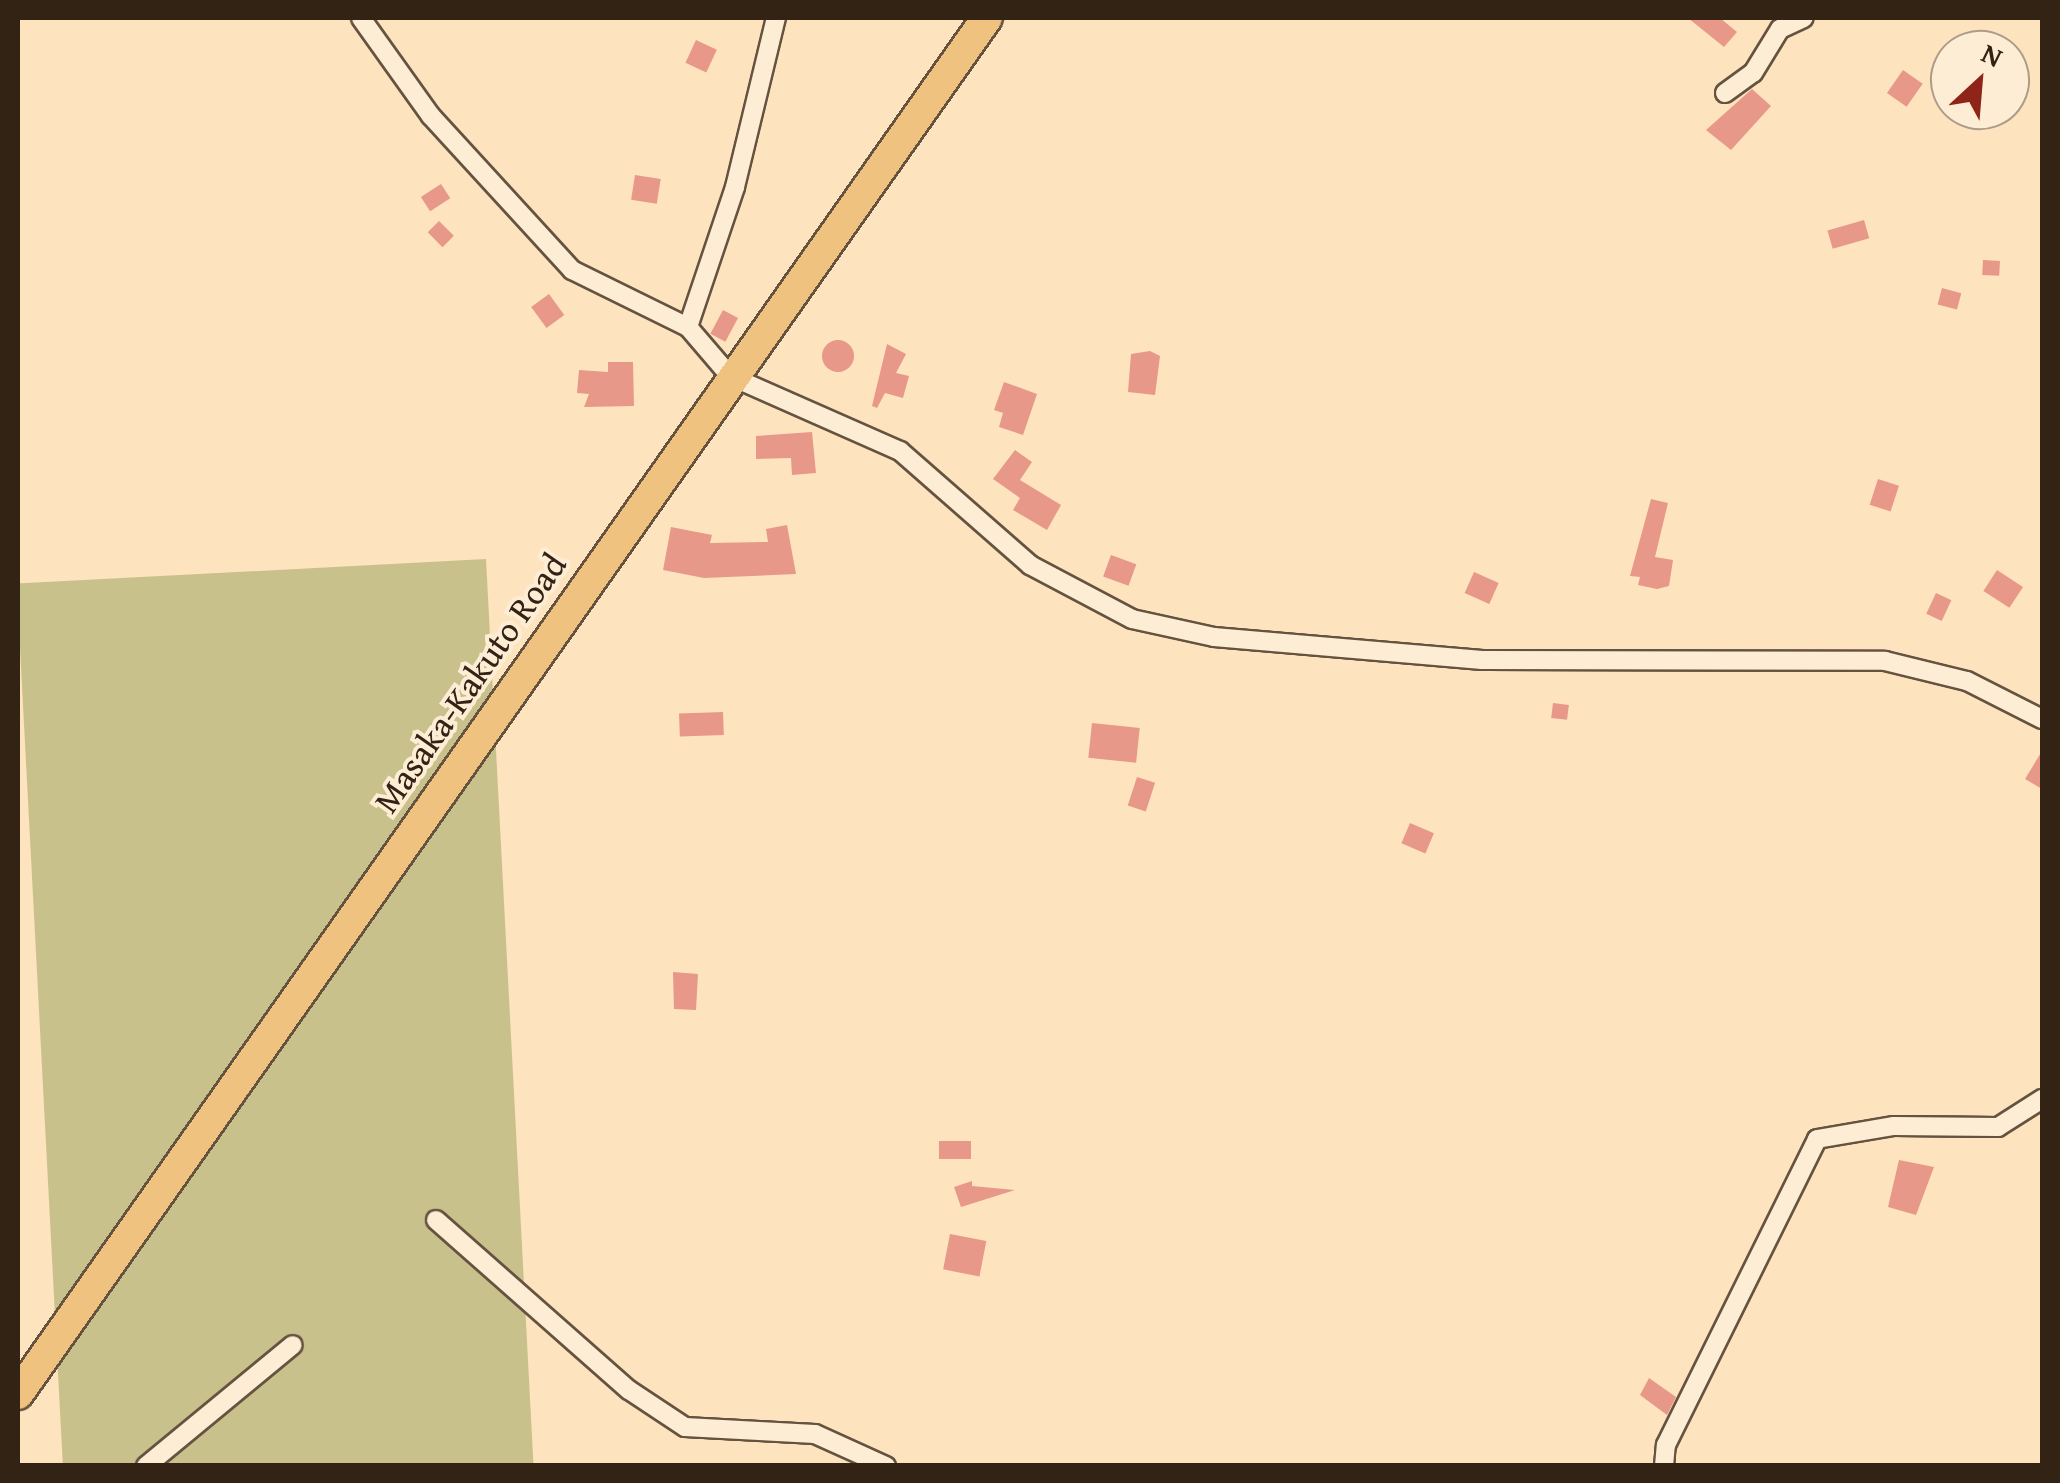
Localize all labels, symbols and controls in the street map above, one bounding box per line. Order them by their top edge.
north arrow [1930,30,2030,130]
text: N [1975,32,2010,77]
street label: Masaka-Kakuto Road [365,545,575,821]

